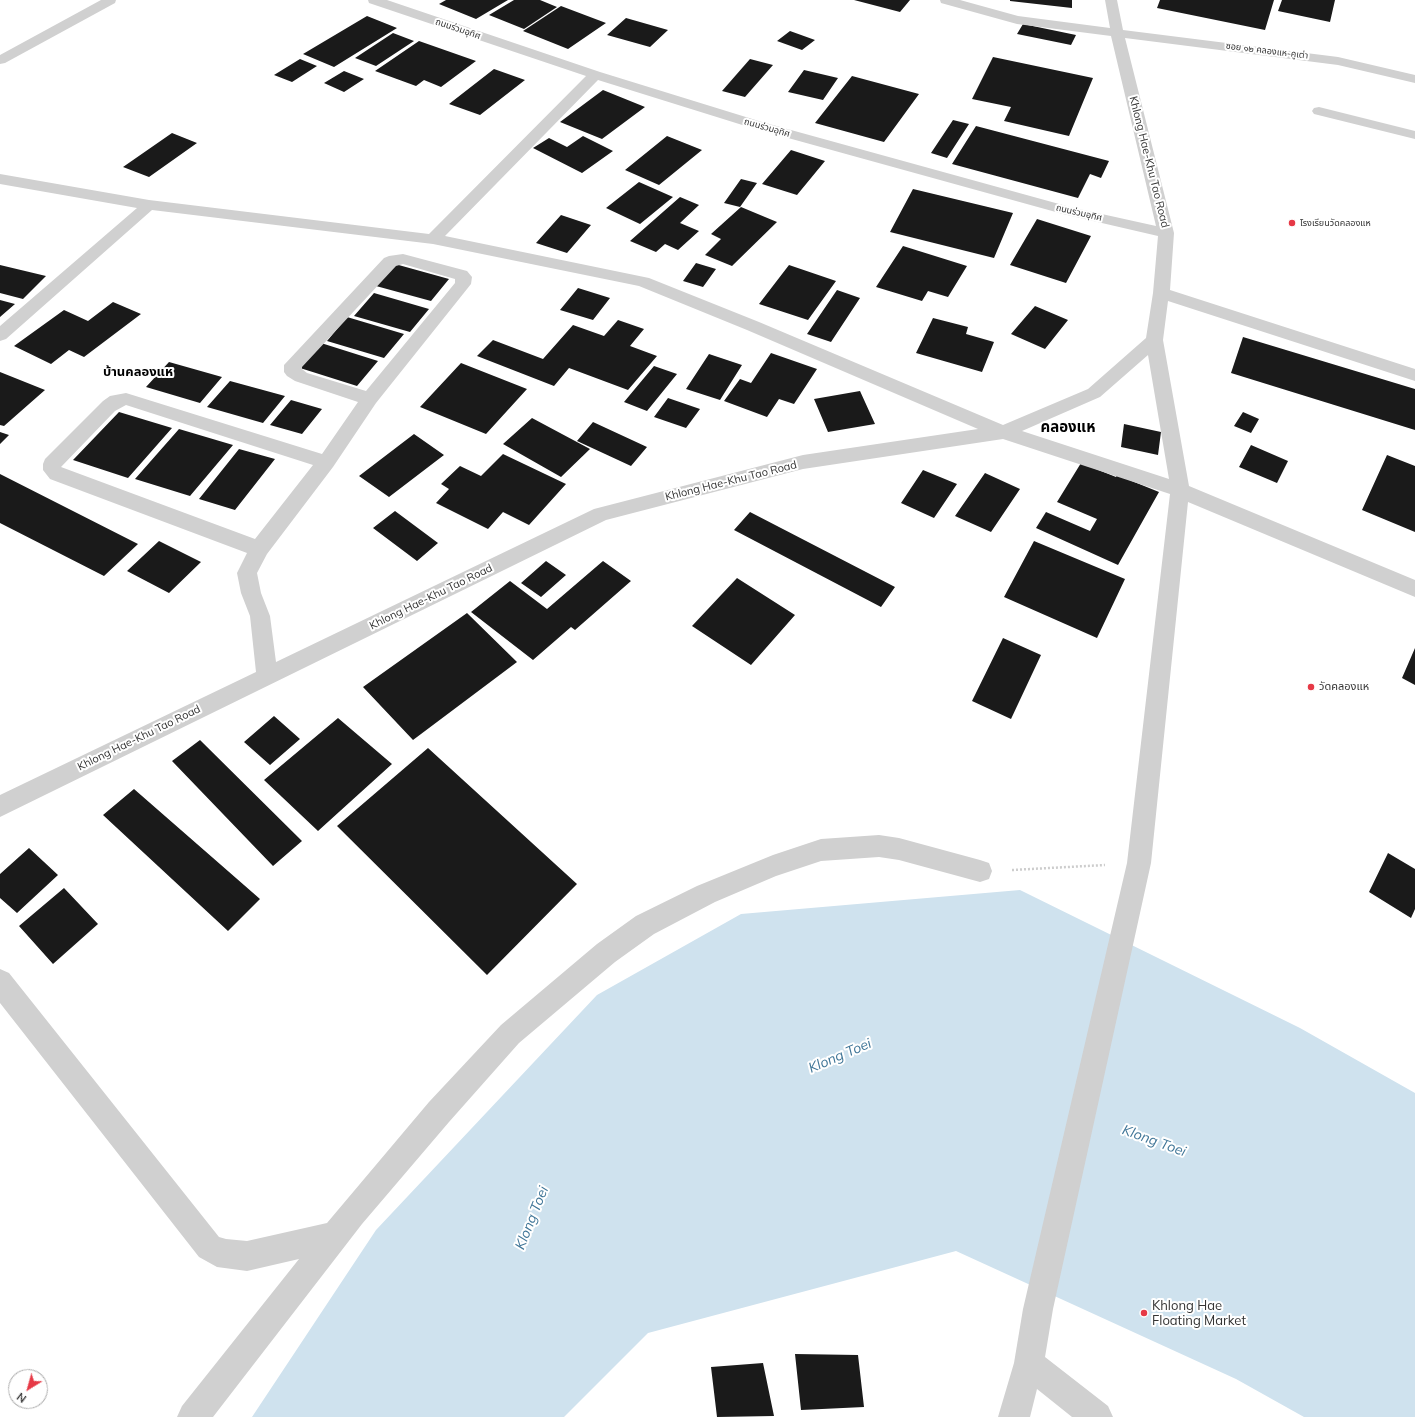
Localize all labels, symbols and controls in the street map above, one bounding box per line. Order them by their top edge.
street label: ถนนร่วมอุทิศ [434,16,482,42]
street label: ซอย ๑๒ คลองแห-คูเต่า [1225,41,1309,61]
street label: Khlong Hae-Khu Tao Road [1126,95,1172,229]
street label: ถนนร่วมอุทิศ [743,116,791,140]
street label: ถนนร่วมอุทิศ [1055,202,1103,224]
marker: โรงเรียนวัดคลองแห [1287,218,1297,228]
place label: โรงเรียนวัดคลองแห [1300,218,1371,228]
district label: บ้านคลองแห [103,364,173,380]
district label: คลองแห [1040,418,1096,436]
street label: Khlong Hae-Khu Tao Road [664,458,798,504]
street label: Khlong Hae-Khu Tao Road [367,561,495,633]
place label: วัดคลองแห [1319,680,1369,694]
marker: วัดคลองแห [1306,682,1316,692]
street label: Khlong Hae-Khu Tao Road [75,702,203,774]
water label: Klong Toei [806,1035,874,1077]
water label: Klong Toei [1120,1122,1188,1160]
water label: Klong Toei [512,1184,552,1252]
place label: Khlong Hae Floating Market [1152,1298,1246,1329]
marker: Khlong Hae Floating Market [1139,1308,1149,1318]
north arrow [8,1369,48,1409]
text: N [14,1390,29,1406]

